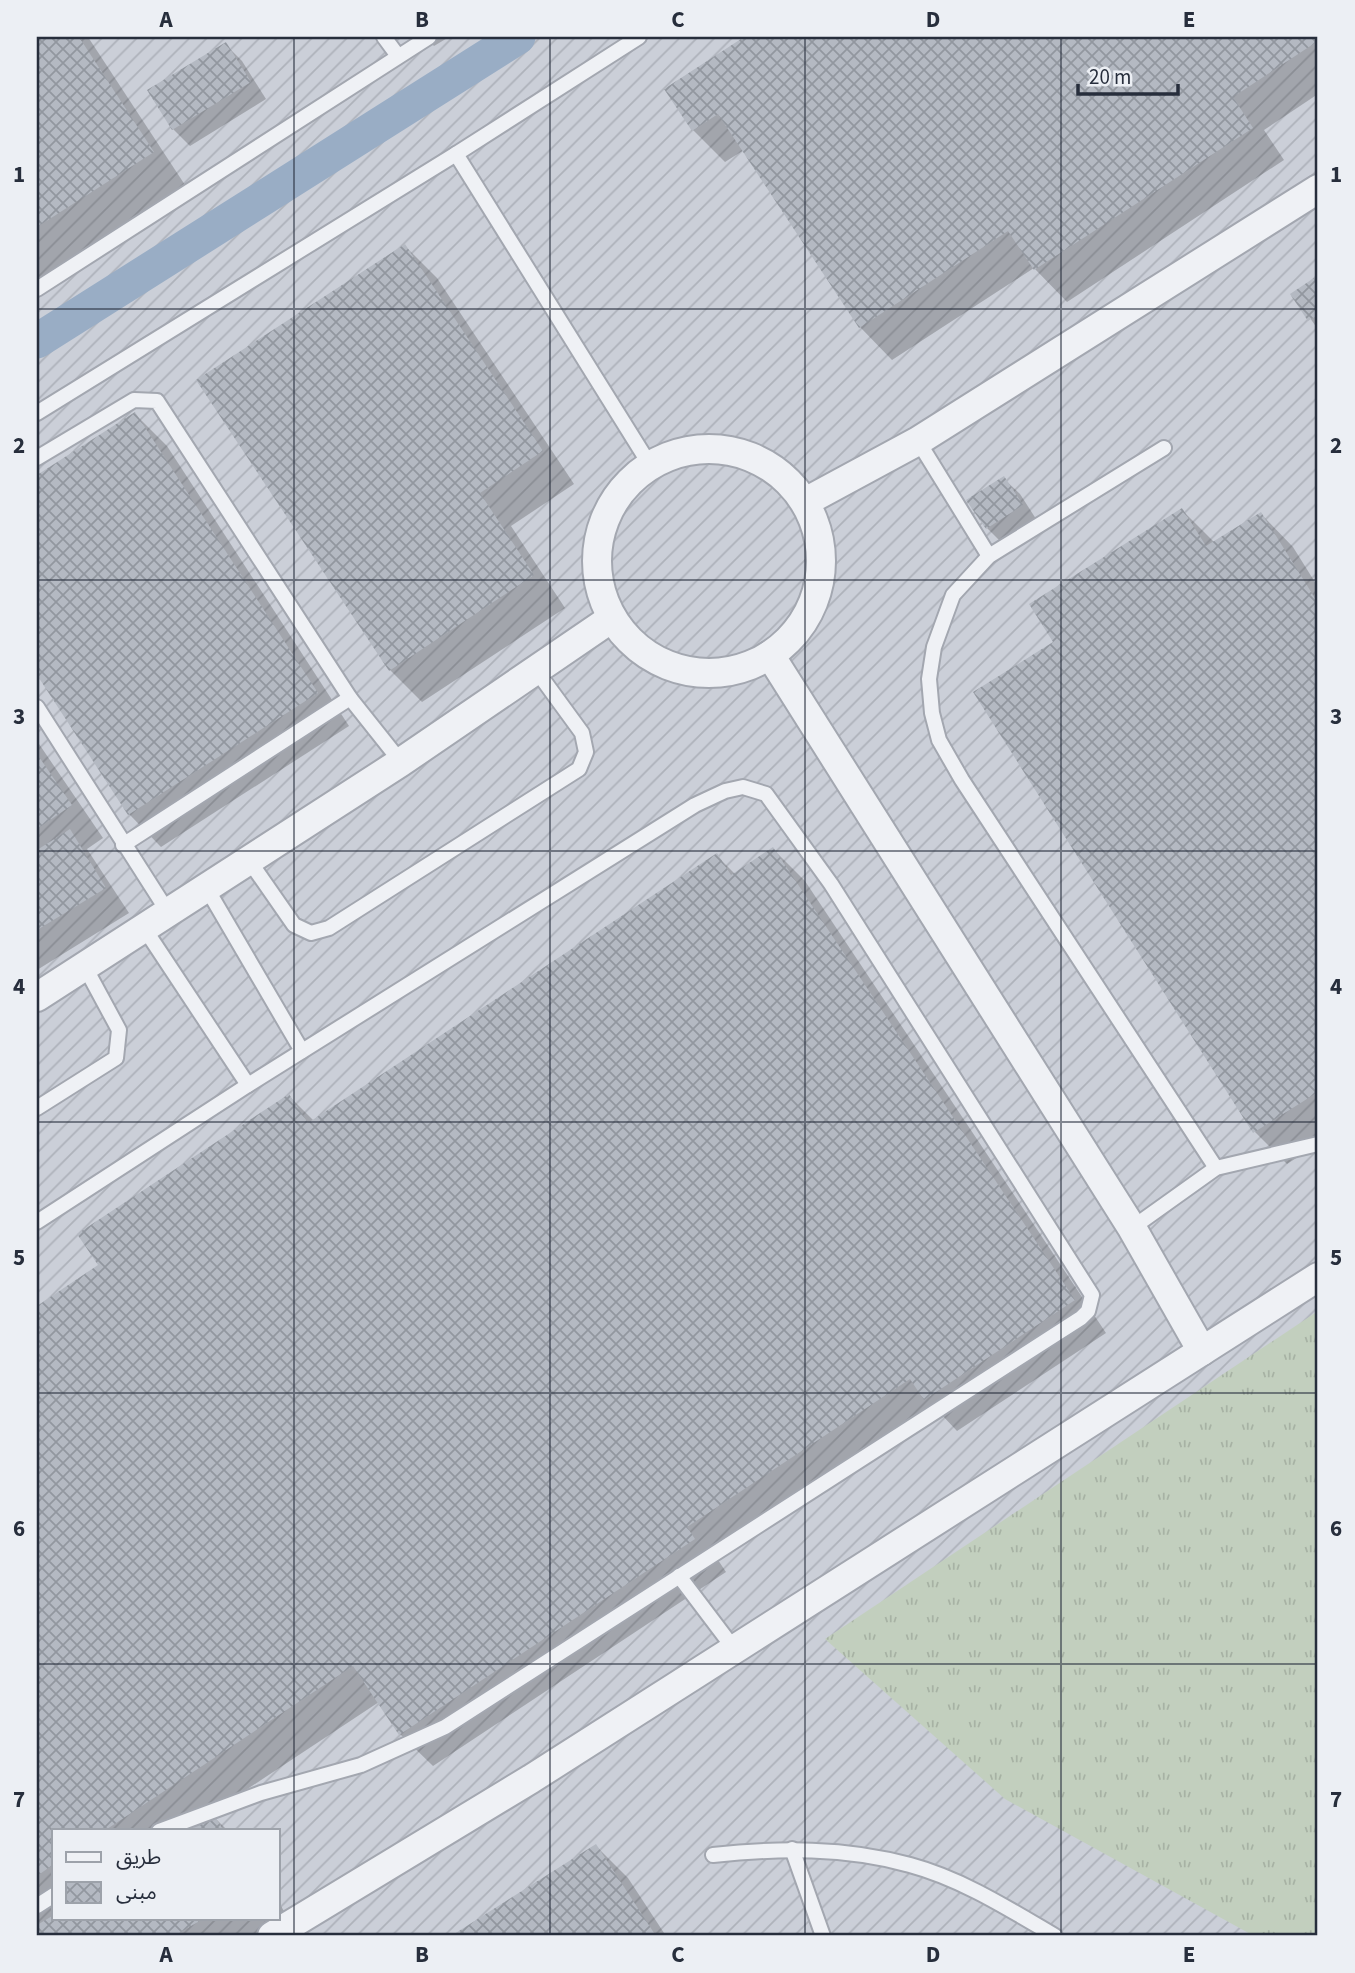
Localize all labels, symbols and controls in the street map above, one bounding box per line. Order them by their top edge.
text: A [158,3,173,36]
text: B [415,3,429,36]
text: C [671,3,685,36]
text: D [926,3,940,36]
text: E [1183,3,1195,36]
scale bar [1078,52,1178,96]
text: 20 m [1089,62,1131,92]
text: 1 [13,158,25,191]
text: 1 [1330,158,1342,191]
text: 2 [13,429,25,462]
text: 2 [1330,429,1342,462]
text: 3 [13,700,25,733]
text: 3 [1330,700,1342,733]
text: 4 [13,970,25,1003]
text: 4 [1330,970,1342,1003]
text: 5 [13,1241,25,1274]
text: 5 [1330,1241,1342,1274]
text: 6 [13,1512,25,1545]
text: 6 [1330,1512,1342,1545]
text: 7 [13,1783,25,1816]
text: 7 [1330,1783,1342,1816]
legend [52,1829,280,1920]
text: طريق [116,1842,161,1872]
text: مبنى [116,1877,157,1907]
text: A [158,1938,173,1971]
text: B [415,1938,429,1971]
text: C [671,1938,685,1971]
text: D [926,1938,940,1971]
text: E [1183,1938,1195,1971]

